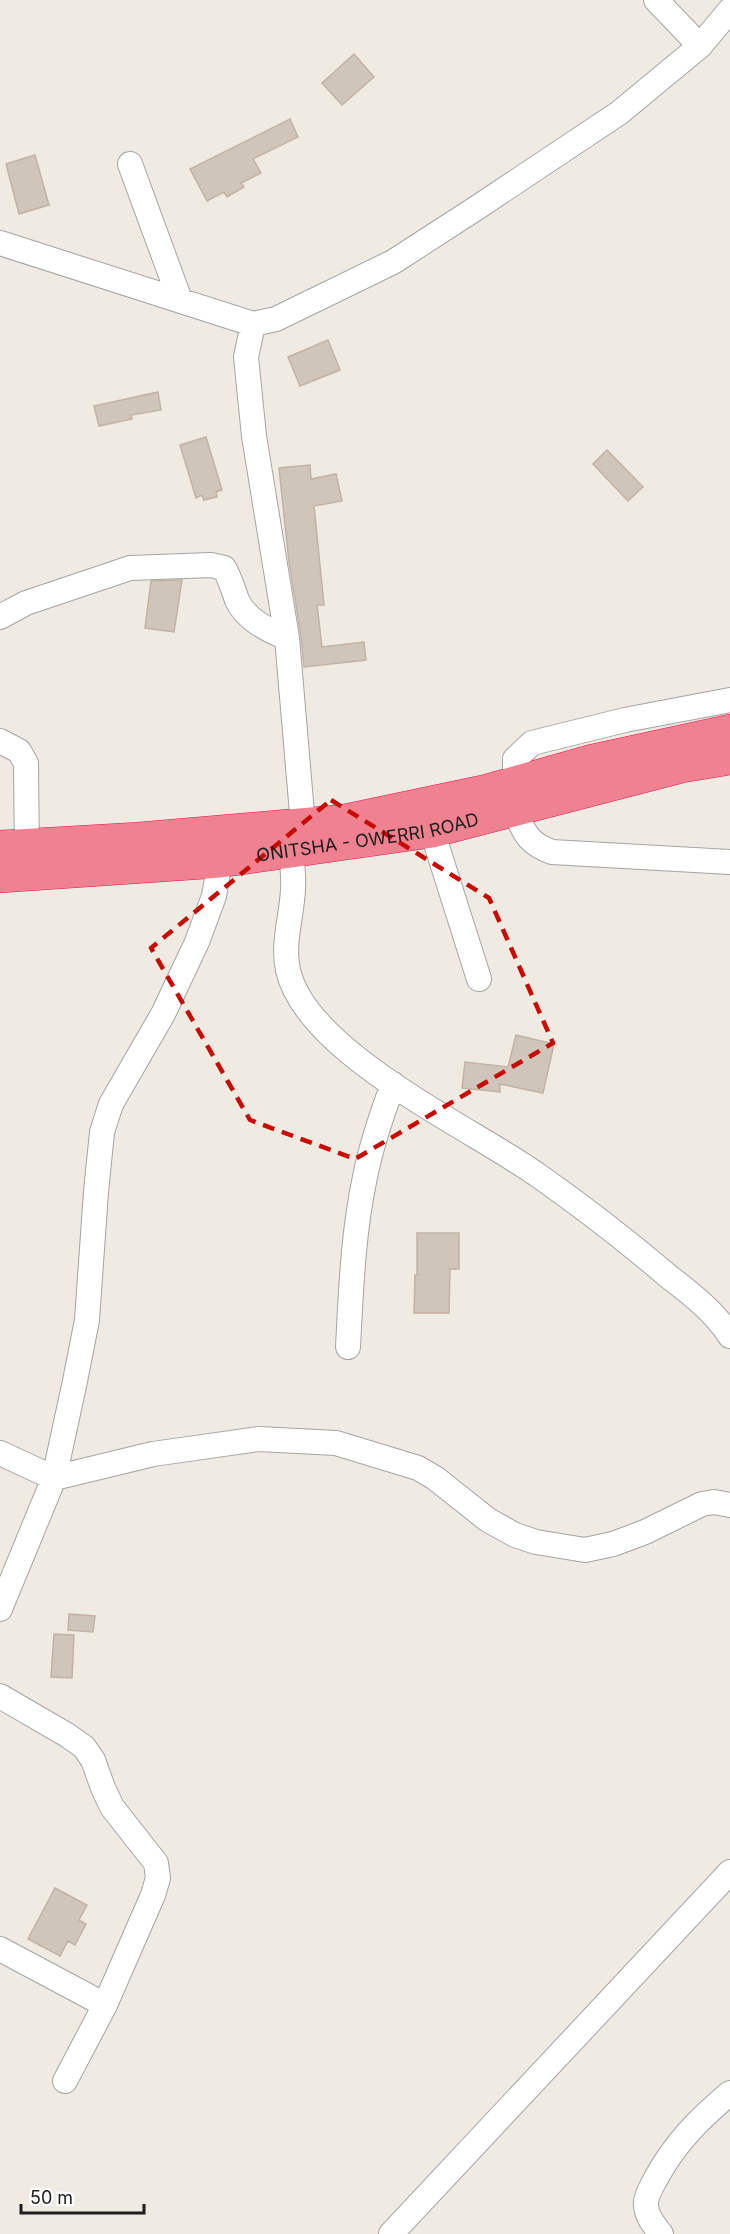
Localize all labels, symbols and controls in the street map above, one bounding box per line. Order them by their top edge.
street label: ONITSHA - OWERRI ROAD [255,808,481,866]
scale bar [21,2177,144,2215]
text: 50 m [30,2187,73,2208]

